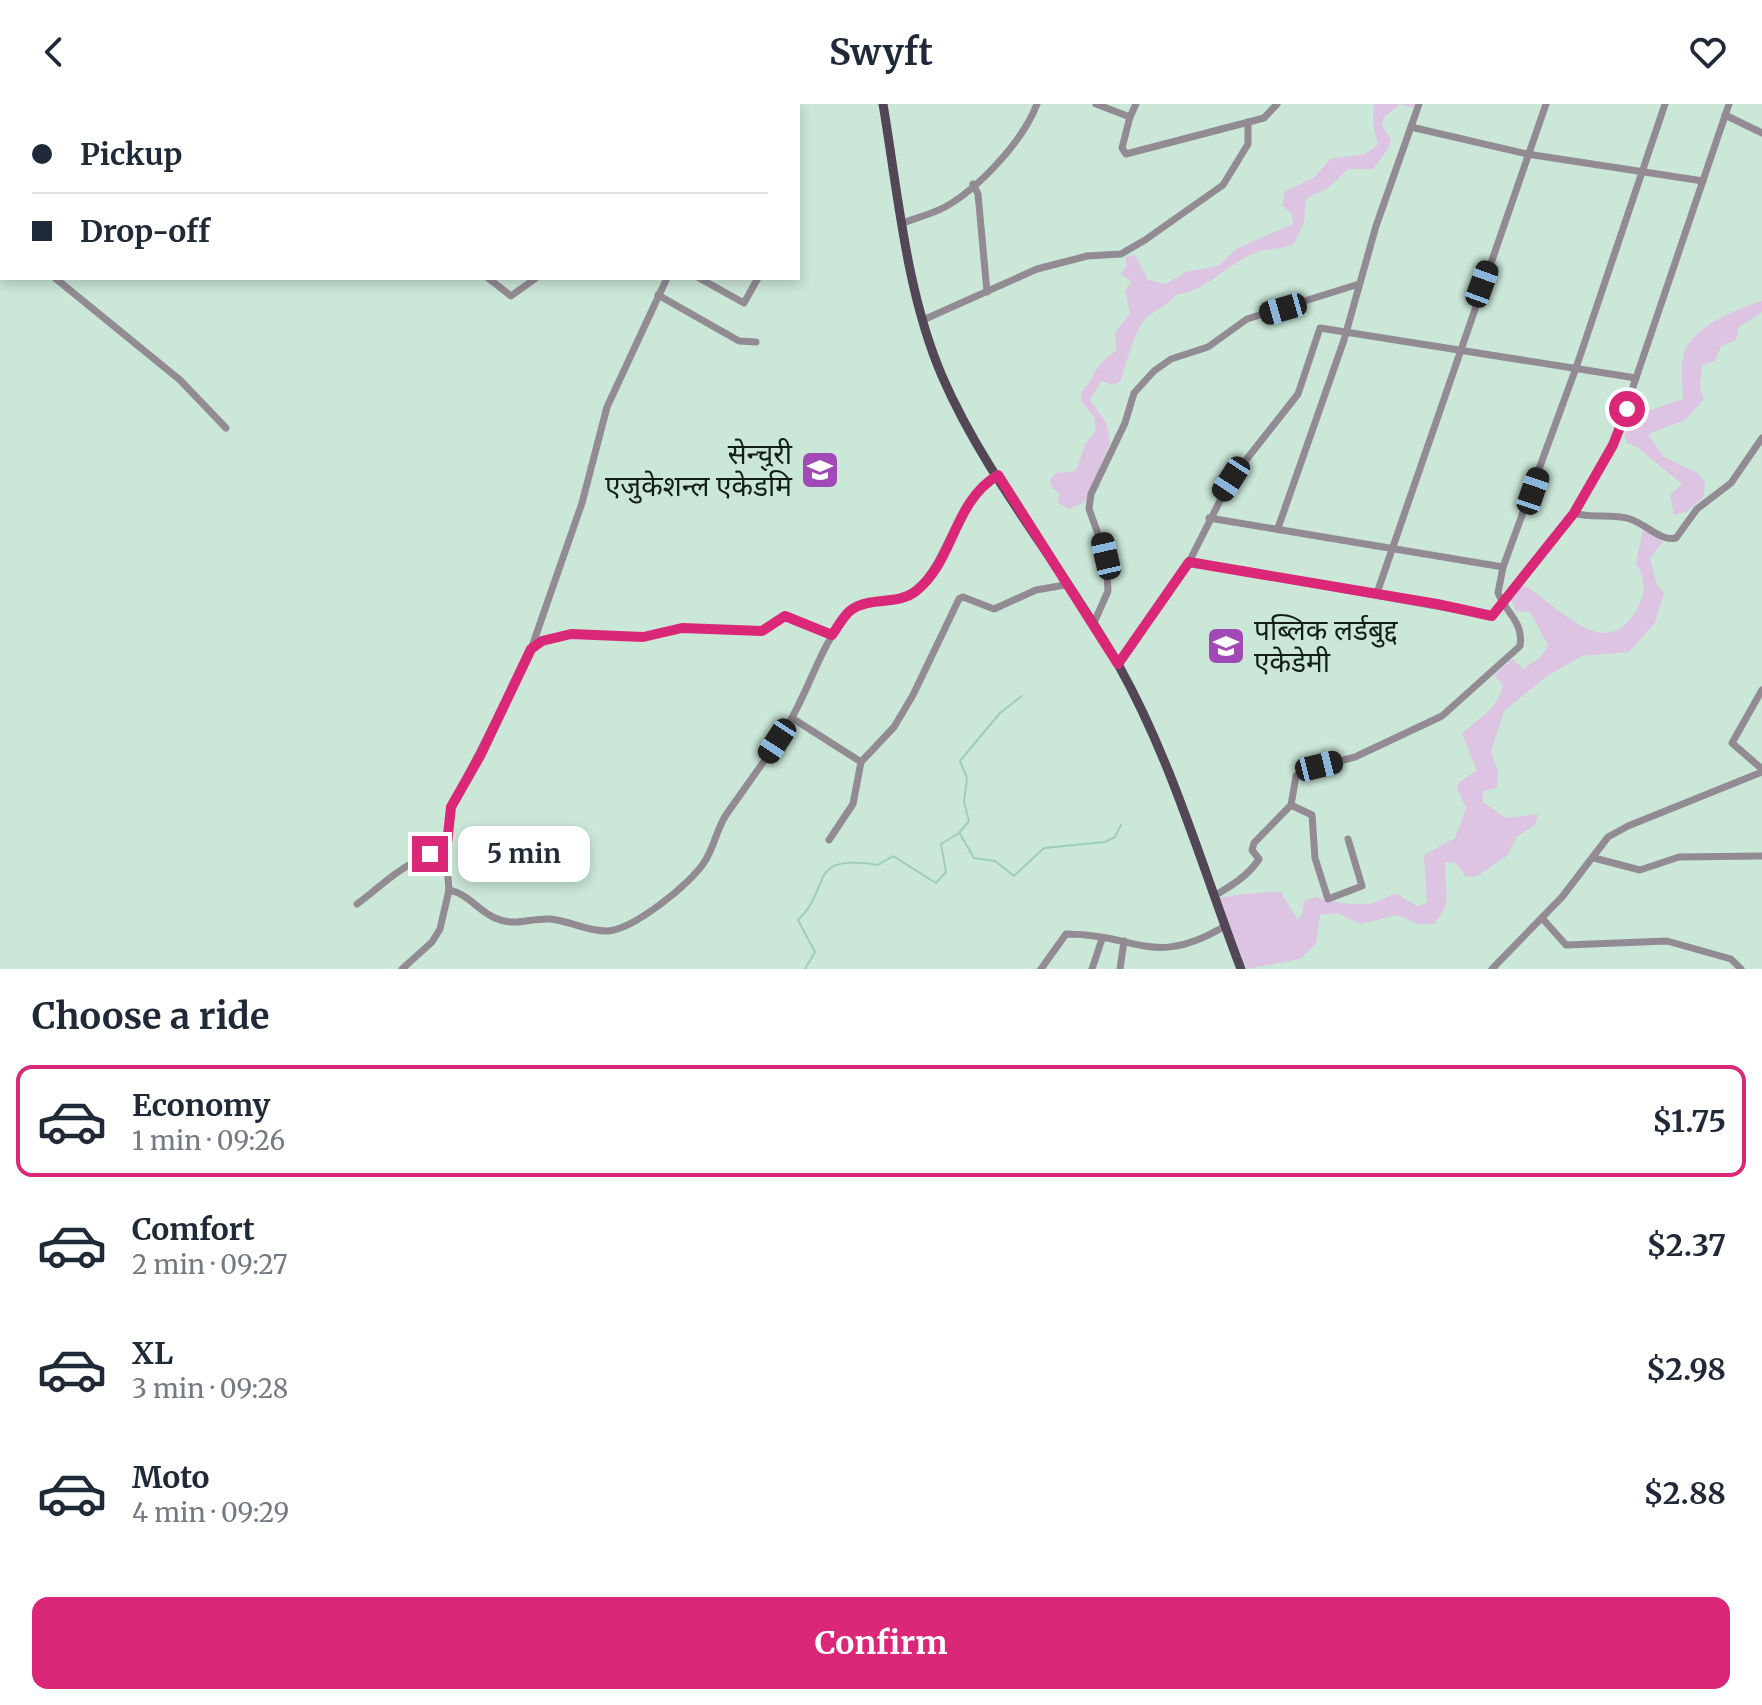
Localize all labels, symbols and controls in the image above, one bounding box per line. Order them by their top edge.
icon: back [32,30,76,74]
text: Swyft [829,30,933,75]
icon: heart [1686,30,1730,74]
text: Pickup [80,135,182,173]
text: Drop-off [80,212,210,250]
car [1463,257,1501,311]
car [1257,291,1309,327]
route start [1609,391,1645,427]
place label: सेन्चुरी एजुकेशन्ल एकेडमि [605,436,793,504]
school or university icon: सेन्चुरी एजुकेशन्ल एकेडमि [799,449,841,491]
car [1208,452,1254,506]
car [1514,464,1552,518]
car [1089,530,1123,582]
place label: पब्लिक लर्डबुद्द एकेडेमी [1254,612,1398,680]
school or university icon: पब्लिक लर्डबुद्द एकेडेमी [1205,625,1247,667]
car [754,714,800,768]
car [1293,749,1345,783]
callout: 5 min [458,826,590,882]
route end [412,836,448,872]
text: 5 min [487,837,561,870]
text: Choose a ride [32,994,269,1039]
icon: car [36,1085,108,1157]
text: Economy [132,1086,270,1124]
text: $1.75 [1652,1102,1726,1140]
text: 1 min · 09:26 [132,1124,285,1157]
icon: car [36,1209,108,1281]
text: Comfort [132,1210,255,1248]
text: $2.37 [1647,1226,1726,1264]
text: 2 min · 09:27 [132,1248,288,1281]
icon: car [36,1333,108,1405]
text: XL [132,1334,173,1372]
text: $2.98 [1646,1350,1726,1388]
text: 3 min · 09:28 [132,1372,288,1405]
icon: car [36,1457,108,1529]
text: Moto [132,1458,210,1496]
text: $2.88 [1644,1474,1726,1512]
text: 4 min · 09:29 [132,1496,289,1529]
button: Confirm [32,1597,1730,1689]

